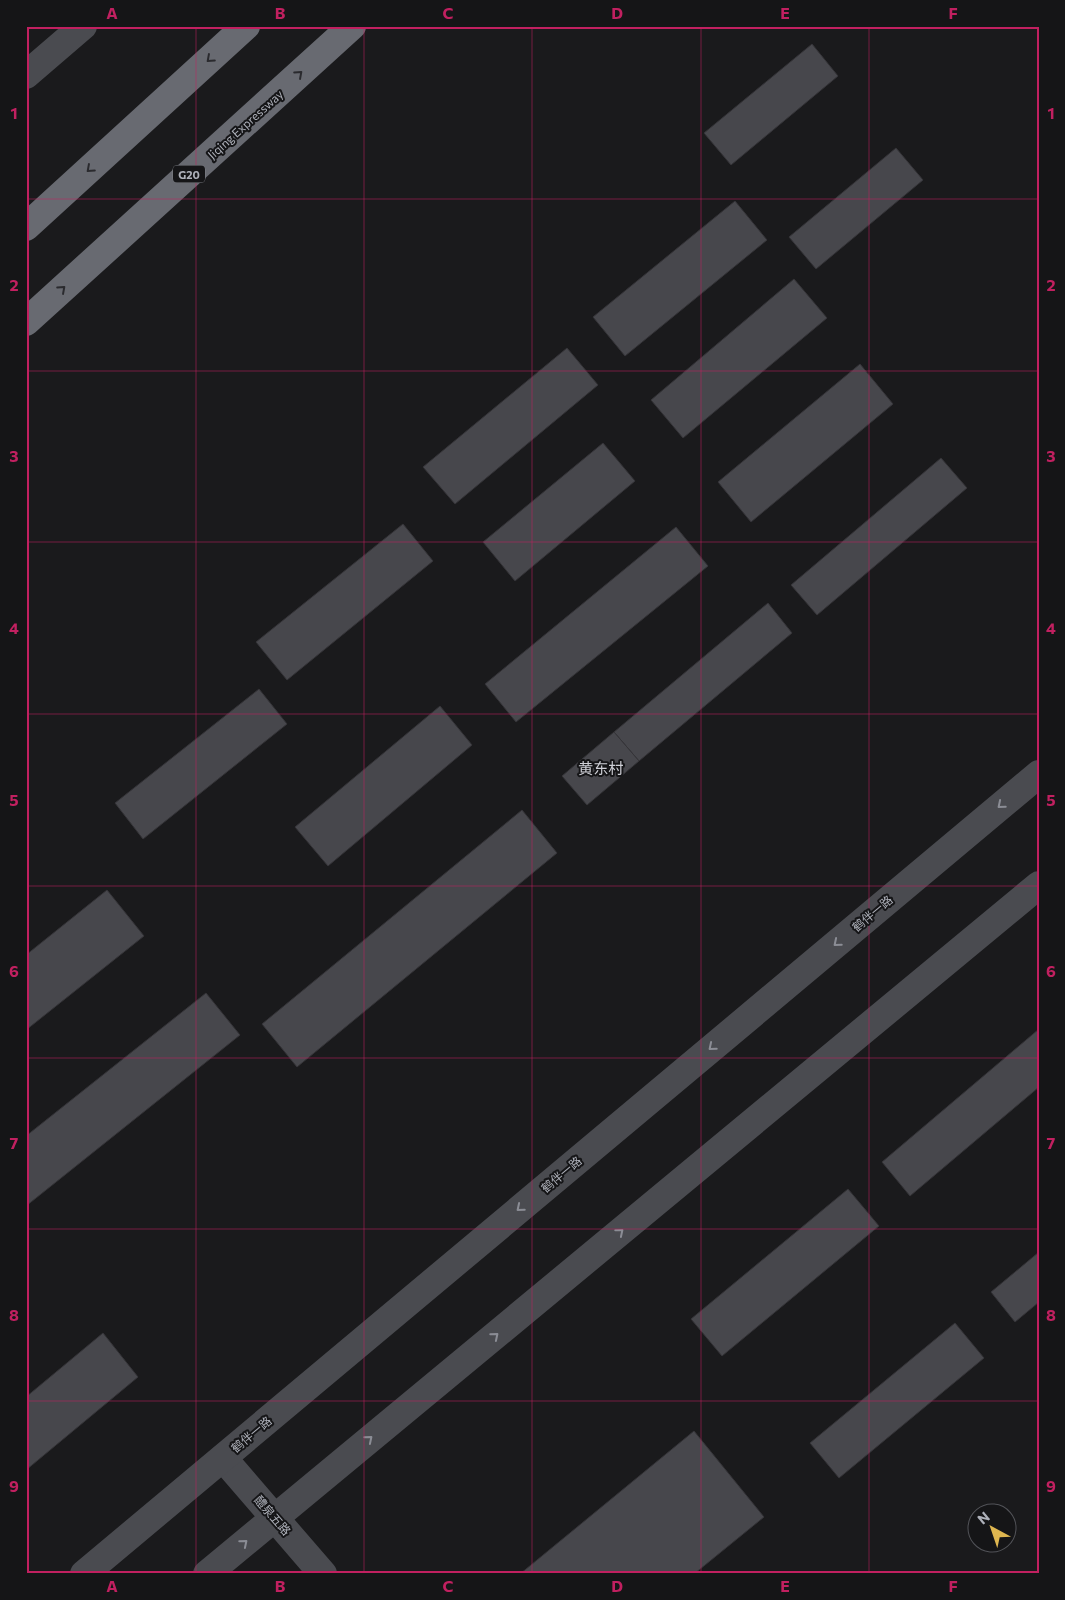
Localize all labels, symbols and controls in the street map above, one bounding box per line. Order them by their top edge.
text: A [106,3,118,22]
text: B [275,3,286,22]
text: C [443,3,454,22]
text: D [611,3,623,22]
text: E [780,3,790,22]
text: F [948,3,958,22]
one-way arrow [207,53,216,62]
one-way arrow [294,71,303,80]
street label: Jiqing Expressway [204,87,286,162]
text: 1 [10,103,18,122]
text: 1 [1047,103,1055,122]
one-way arrow [87,163,96,172]
road number: G20 [173,165,205,182]
text: 2 [9,275,19,294]
text: 2 [1046,275,1056,294]
one-way arrow [57,286,66,295]
text: 3 [9,446,19,465]
text: 3 [1046,446,1056,465]
text: 4 [9,618,19,637]
text: 4 [1046,618,1056,637]
district label: 黄东村 [578,759,624,777]
text: 5 [9,790,19,809]
text: 5 [1046,790,1056,809]
one-way arrow [998,799,1007,808]
street label: 鹤伴一路 [849,892,895,934]
one-way arrow [833,937,842,946]
text: 6 [9,961,19,980]
text: 6 [1046,961,1056,980]
one-way arrow [709,1042,718,1050]
text: 7 [10,1133,19,1152]
text: 7 [1047,1133,1056,1152]
street label: 鹤伴一路 [538,1153,584,1195]
one-way arrow [517,1202,526,1211]
one-way arrow [614,1229,623,1238]
text: 8 [9,1305,19,1324]
text: 8 [1046,1305,1056,1324]
one-way arrow [489,1332,498,1341]
street label: 鹤伴一路 [228,1413,274,1455]
one-way arrow [364,1436,373,1445]
text: 9 [9,1476,19,1495]
text: 9 [1046,1476,1056,1495]
street label: 醴泉五路 [252,1492,294,1538]
north arrow [968,1502,1018,1552]
text: N [974,1508,993,1528]
one-way arrow [238,1540,247,1548]
text: A [106,1576,118,1595]
text: B [275,1576,286,1595]
text: C [443,1576,454,1595]
text: D [611,1576,623,1595]
text: E [780,1576,790,1595]
text: F [948,1576,958,1595]

